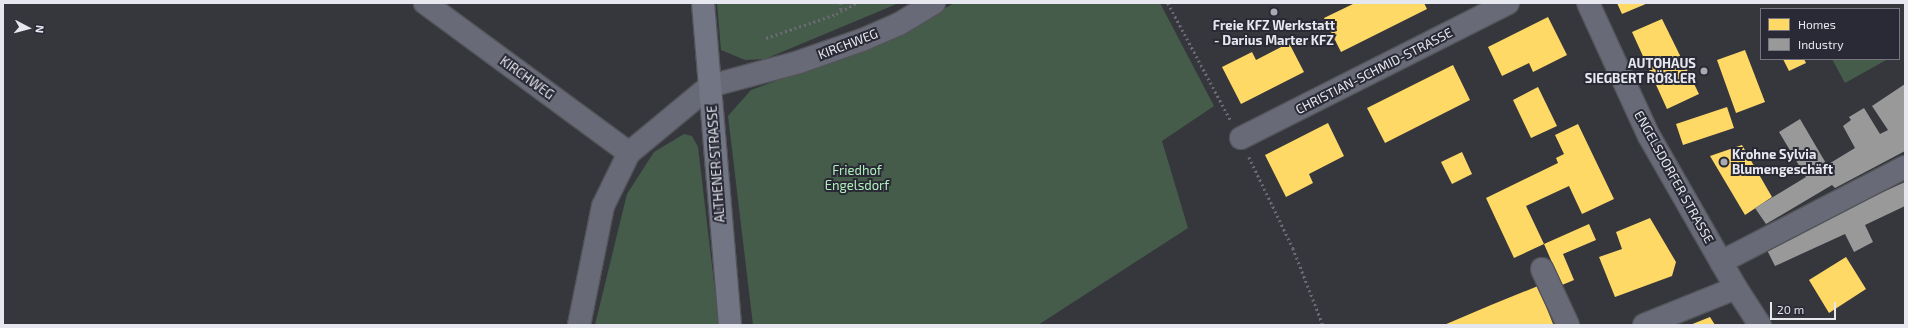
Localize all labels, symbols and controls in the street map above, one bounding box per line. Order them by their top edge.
marker: Freie KFZ Werkstatt - Darius Marter KFZ [1269,7,1279,17]
north arrow [8,8,48,48]
legend [1760,8,1900,60]
text: Homes [1798,17,1836,31]
place label: Freie KFZ Werkstatt - Darius Marter KFZ [1213,18,1335,49]
text: N [34,25,47,34]
street label: KIRCHWEG [816,25,880,63]
street label: CHRISTIAN-SCHMID-STRASSE [1293,25,1455,117]
text: Industry [1798,37,1844,51]
street label: KIRCHWEG [497,53,557,103]
place label: AUTOHAUS SIEGBERT RÖßLER [1585,56,1696,87]
marker: AUTOHAUS SIEGBERT RÖßLER [1699,66,1709,76]
street label: ALTHENER STRASSE [704,105,728,223]
street label: ENGELSDORFER STRASSE [1631,108,1717,246]
place label: Krohne Sylvia Blumengeschäft [1732,147,1833,178]
marker: Krohne Sylvia Blumengeschäft [1719,157,1729,167]
park label: Friedhof Engelsdorf [825,163,889,194]
scale bar [1772,294,1838,320]
text: 20 m [1777,302,1804,316]

